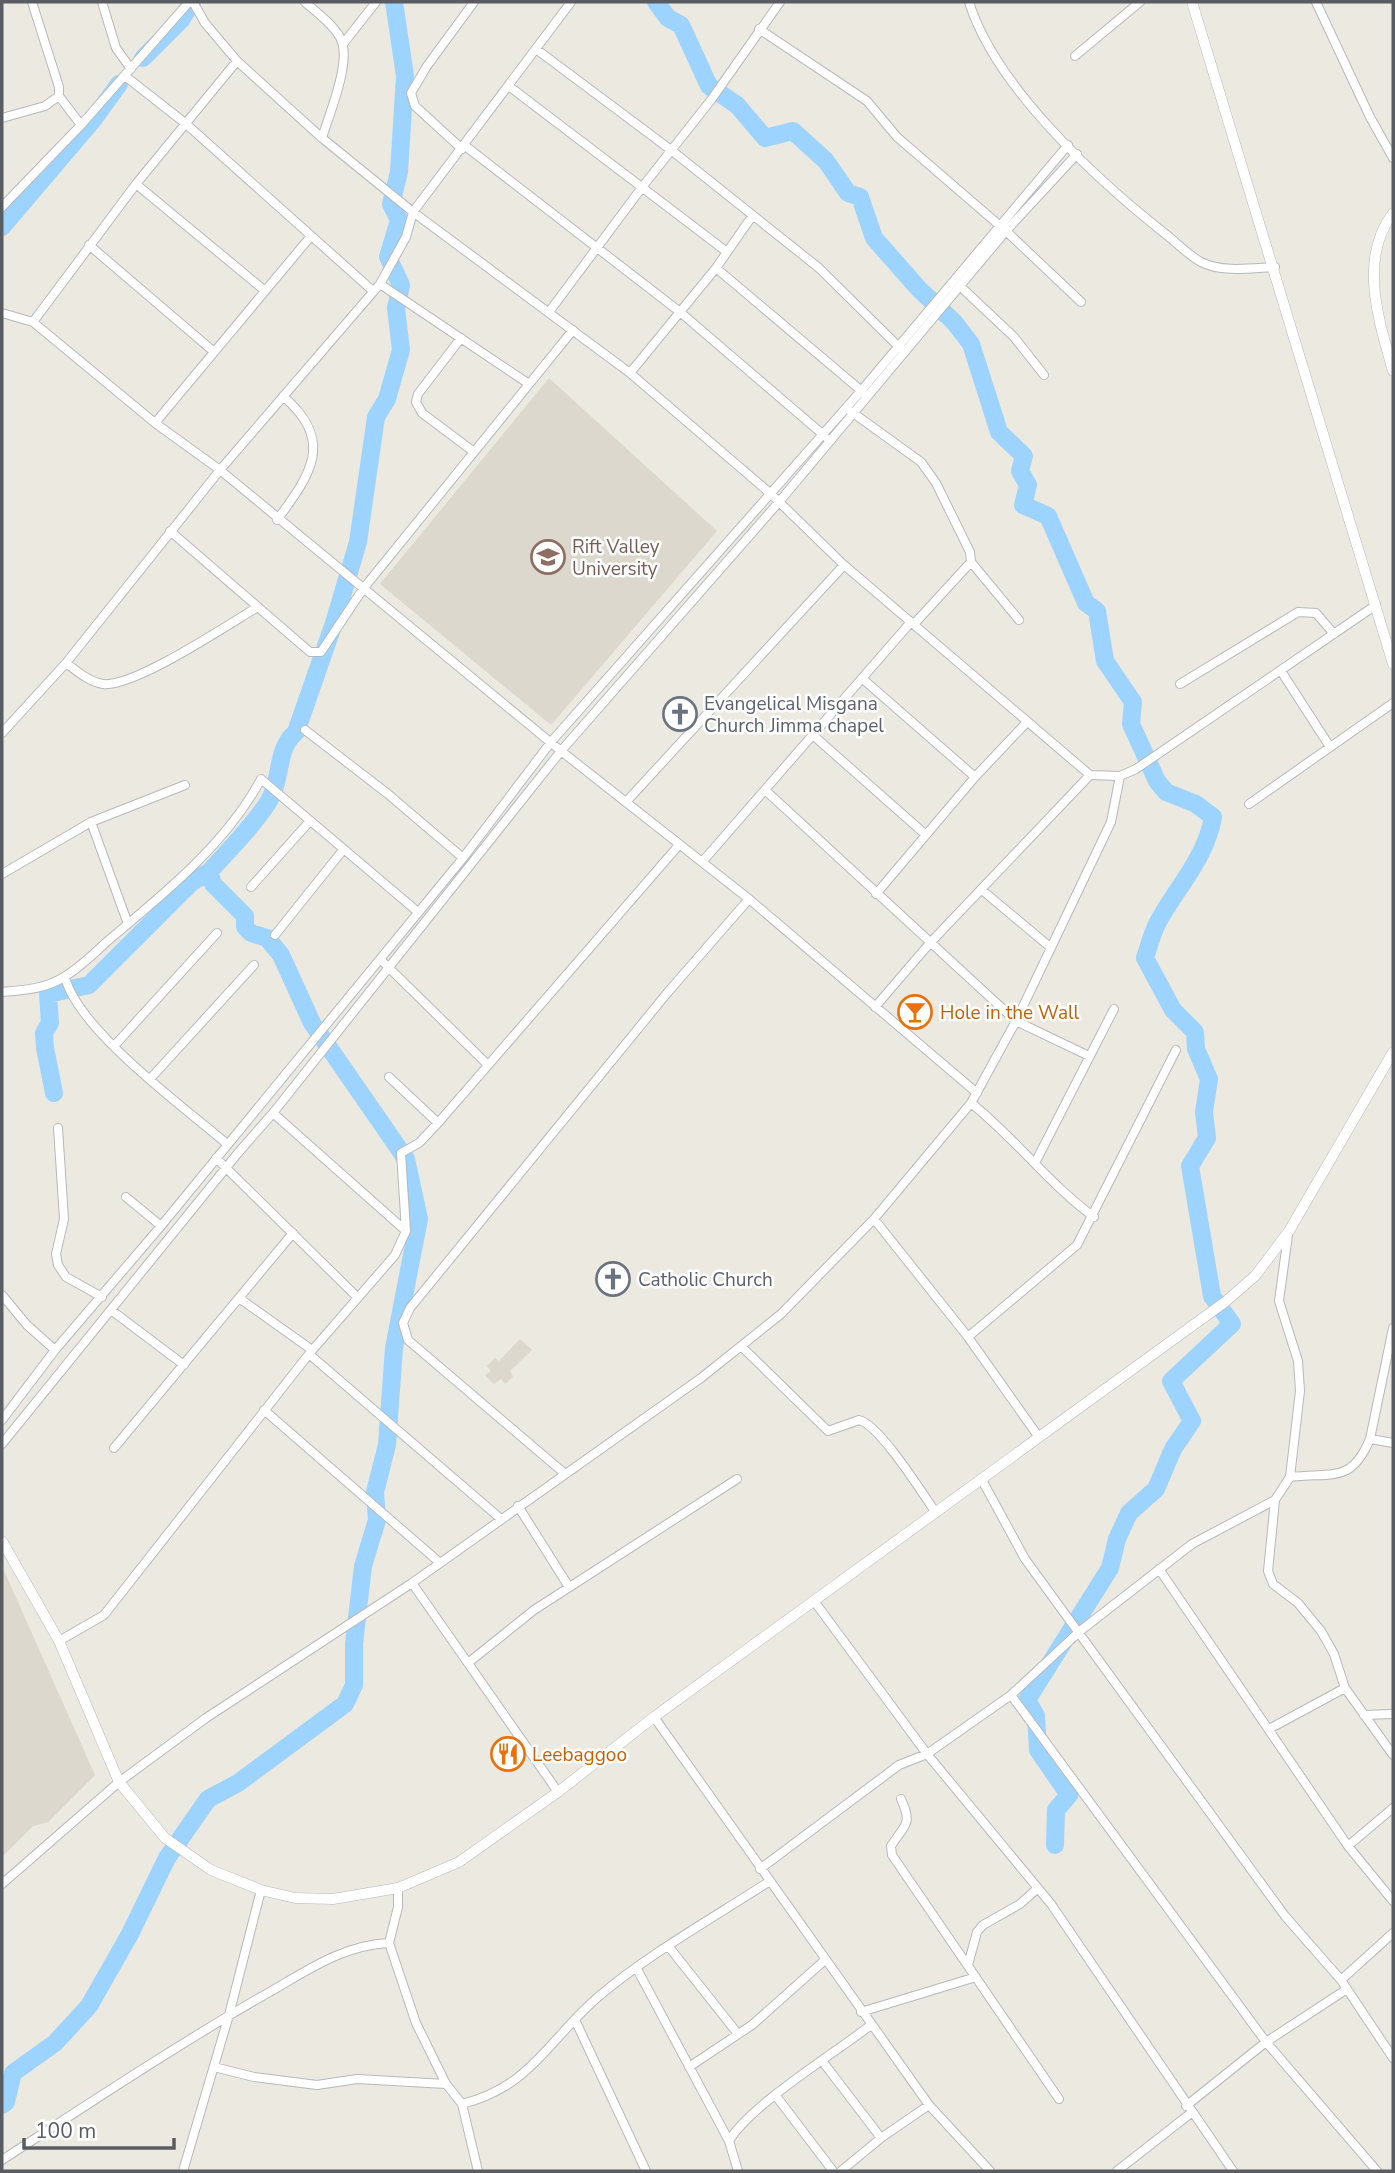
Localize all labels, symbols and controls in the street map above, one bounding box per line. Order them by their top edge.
place label: Rift Valley University [572,534,660,582]
school or university icon: Rift Valley University [529,538,567,576]
place label: Evangelical Misgana Church Jimma chapel [704,691,884,739]
church icon: Evangelical Misgana Church Jimma chapel [661,695,699,733]
bar icon: Hole in the Wall [896,993,934,1031]
place label: Hole in the Wall [940,1000,1080,1026]
church icon: Catholic Church [594,1260,632,1298]
place label: Catholic Church [638,1267,773,1293]
restaurant icon: Leebaggoo [489,1735,527,1773]
place label: Leebaggoo [532,1742,627,1768]
scale bar [24,2106,175,2150]
text: 100 m [35,2117,96,2145]

